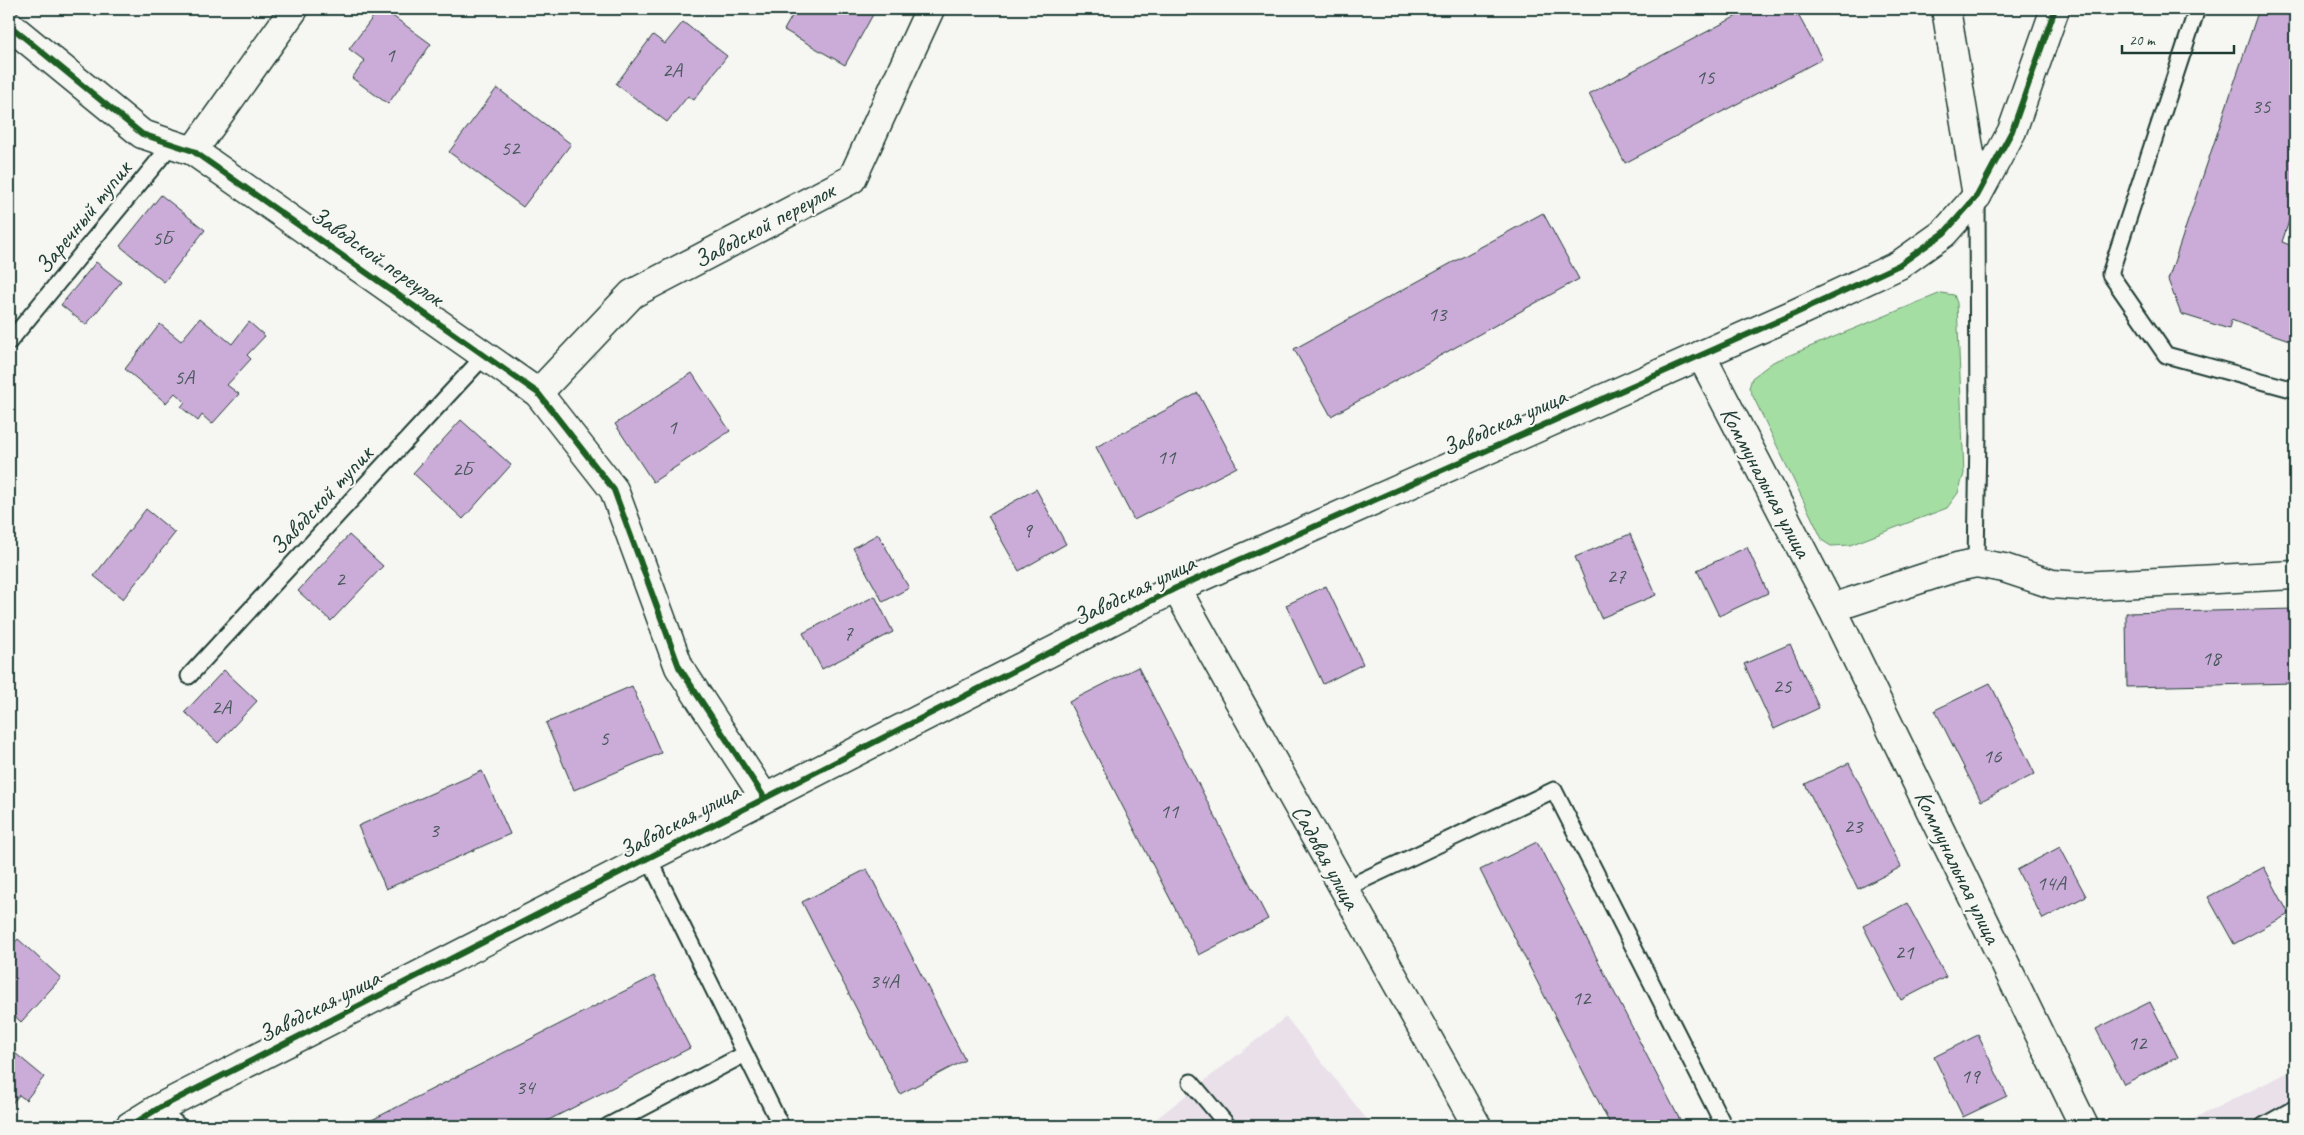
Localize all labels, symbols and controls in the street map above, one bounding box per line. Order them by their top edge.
scale bar [2122,22,2234,54]
text: 20 m [2129,31,2156,50]
house number: 1 [385,42,396,68]
house number: 2А [662,57,683,83]
house number: 15 [1696,64,1716,90]
house number: 35 [2252,93,2272,119]
house number: 52 [501,135,521,161]
street label: Заречный тупик [28,152,139,280]
street label: Заводской переулок [688,174,842,275]
street label: Заводской переулок [305,199,451,314]
house number: 5Б [152,225,175,251]
house number: 13 [1428,301,1448,327]
house number: 5А [174,364,195,390]
street label: Заводская улица [1437,381,1572,463]
street label: Коммунальная улица [1714,401,1819,564]
house number: 1 [667,414,678,440]
street label: Заводской тупик [263,437,381,561]
house number: 11 [1157,444,1177,470]
house number: 2Б [452,456,475,482]
house number: 9 [1022,517,1033,543]
street label: Заводская улица [1068,547,1202,633]
house number: 27 [1607,563,1627,589]
house number: 2 [335,566,346,592]
house number: 7 [843,620,854,646]
house number: 18 [2202,645,2223,671]
house number: 25 [1773,673,1793,699]
house number: 2А [211,694,232,720]
house number: 5 [599,725,610,751]
house number: 16 [1983,743,2002,769]
street label: Заводская улица [613,776,746,865]
street label: Коммунальная улица [1908,786,2009,950]
house number: 11 [1160,798,1180,824]
street label: Садовая улица [1285,799,1368,916]
house number: 23 [1844,813,1864,839]
house number: 3 [429,817,440,843]
house number: 14А [2036,870,2067,896]
house number: 21 [1895,939,1915,965]
street label: Заводская улица [253,962,386,1050]
house number: 34А [869,968,900,994]
house number: 12 [1572,985,1592,1011]
house number: 12 [2128,1030,2148,1056]
house number: 19 [1961,1063,1981,1089]
house number: 34 [516,1074,537,1100]

